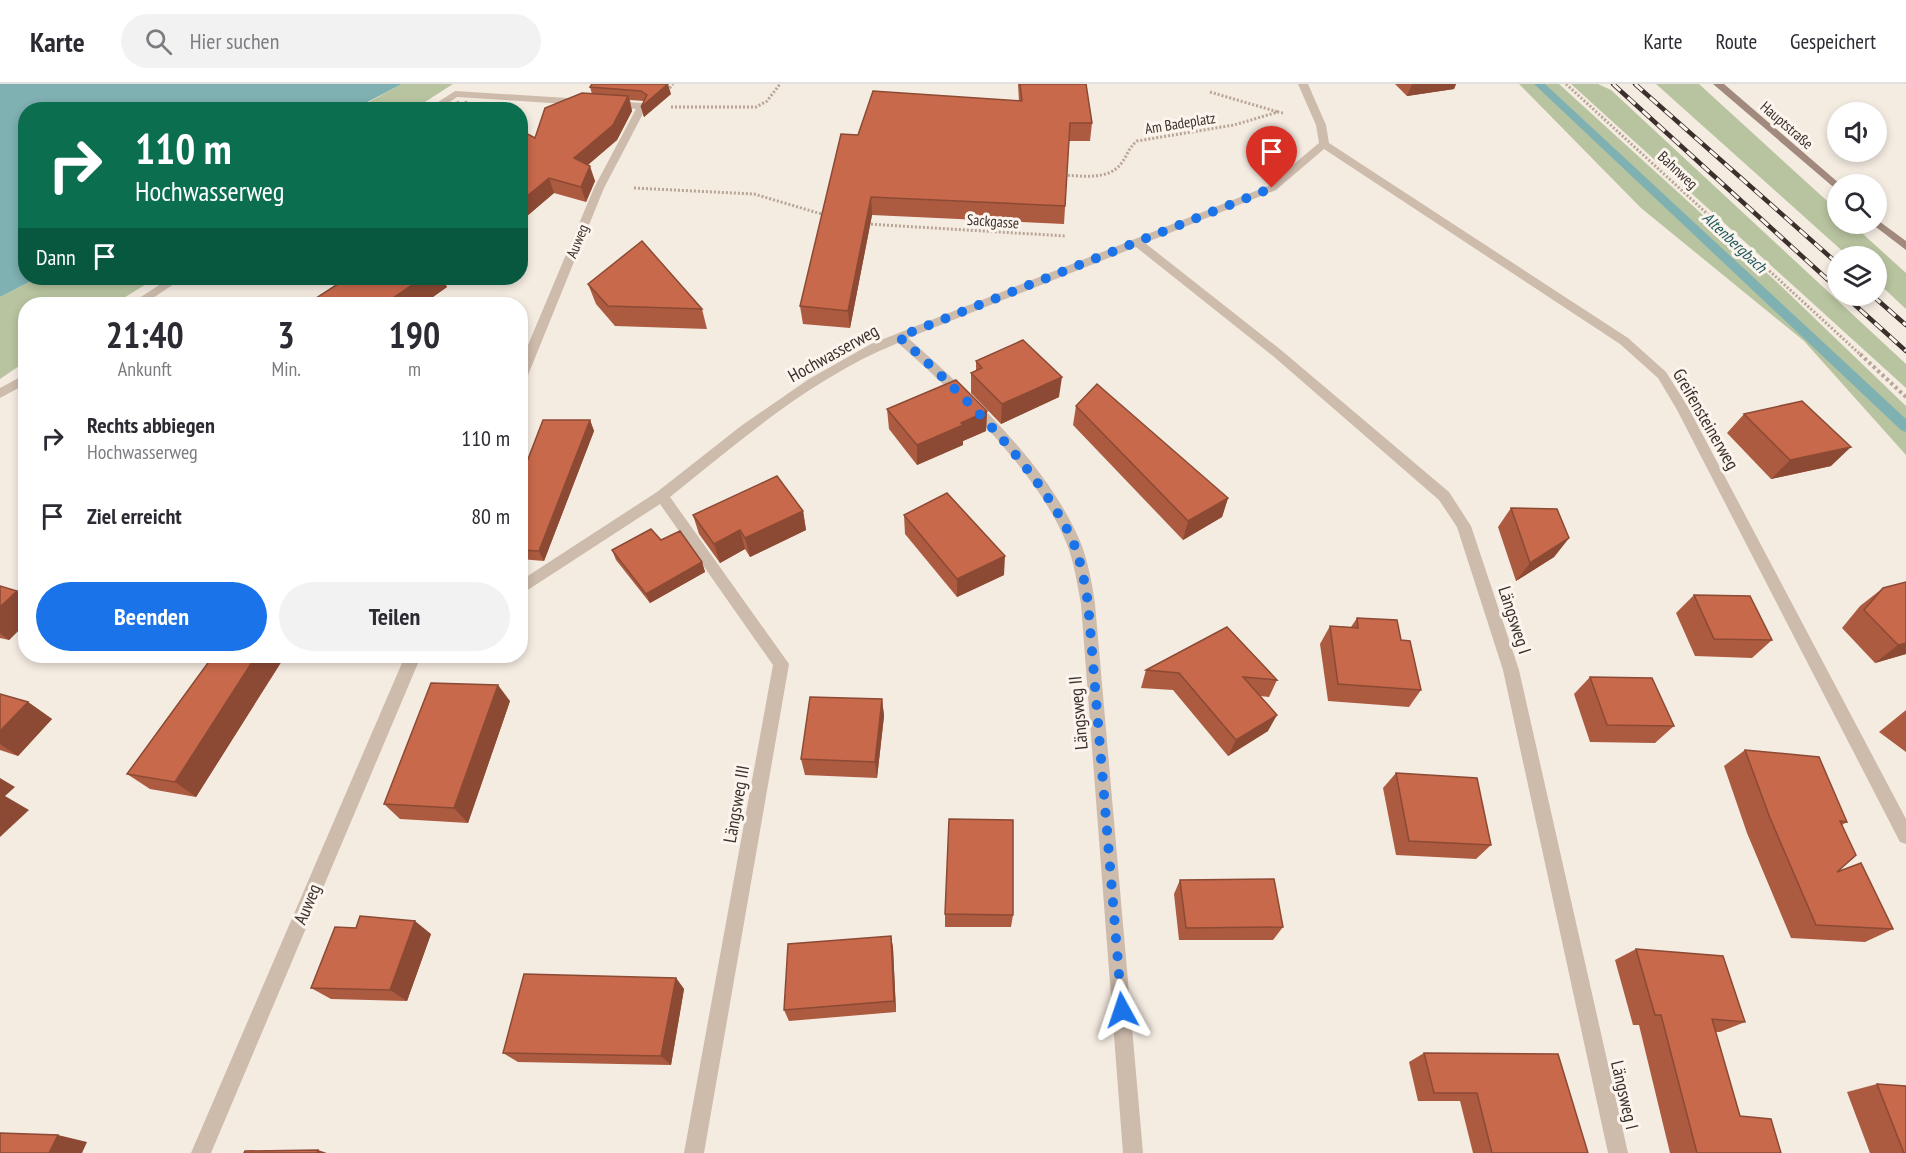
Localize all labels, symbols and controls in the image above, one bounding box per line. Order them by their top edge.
search box [121,14,541,68]
text: Karte [30,23,85,60]
icon: search [142,25,175,58]
text: Hier suchen [190,27,279,55]
text: Karte [1644,28,1682,55]
text: Route [1715,28,1757,55]
text: Gespeichert [1790,28,1876,55]
street label: Hauptstraße [1757,97,1817,153]
map controls [1827,102,1887,306]
button: sound [1827,102,1887,162]
street label: Am Badeplatz [1143,108,1217,138]
text: 110 m [135,121,232,176]
icon: right [36,126,114,204]
pin [1246,126,1297,188]
icon: arrive [1255,135,1288,168]
street label: Bahnweg [1654,147,1702,193]
text: Hochwasserweg [135,174,284,208]
button: search [1827,174,1887,234]
water label: Altenbergbach [1699,207,1772,277]
street label: Sackgasse [966,210,1020,232]
street label: Auweg [562,221,592,261]
icon: arrive [88,240,121,273]
text: Dann [36,243,76,271]
button: layers [1827,246,1887,306]
text: 21:40 [106,311,184,358]
text: 3 [278,311,295,358]
text: 190 [389,311,440,358]
street label: Hochwasserweg [784,319,882,387]
text: Ankunft [118,356,172,382]
text: Min. [271,356,301,382]
text: m [408,356,421,382]
street label: Greifensteinerweg [1668,364,1744,474]
text: Rechts abbiegen [87,411,215,439]
icon: right [36,422,69,455]
text: 110 m [461,424,510,452]
text: Hochwasserweg [87,439,198,465]
icon: arrive [36,500,69,533]
text: Ziel erreicht [87,502,182,530]
text: 80 m [471,502,510,530]
button: Beenden [36,582,267,651]
button: Teilen [279,582,510,651]
street label: Längsweg I [1493,583,1537,657]
street label: Längsweg II [1063,675,1093,751]
street label: Längsweg III [718,763,754,845]
street label: Auweg [288,880,326,928]
position arrow [1090,978,1154,1042]
street label: Längsweg I [1606,1058,1644,1132]

